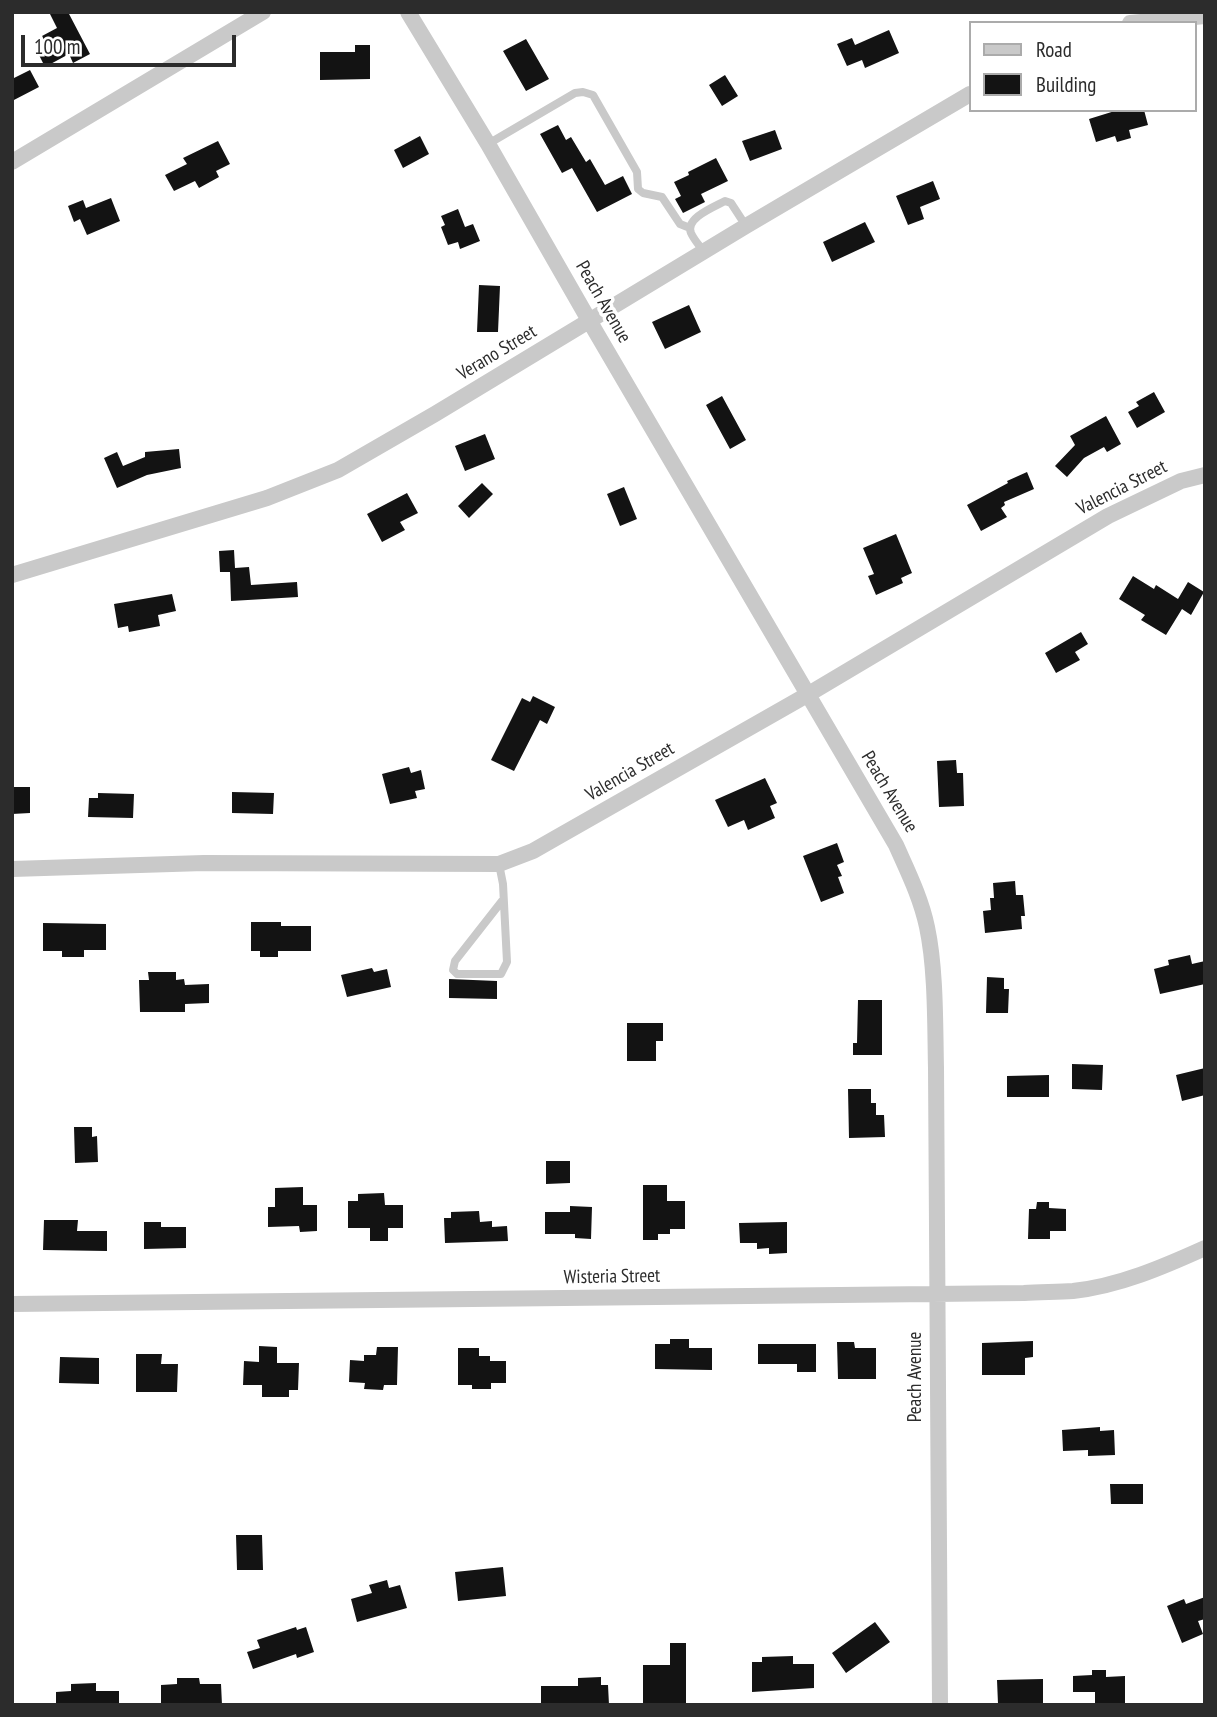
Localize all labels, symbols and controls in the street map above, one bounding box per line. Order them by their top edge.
scale bar [24,21,240,65]
legend [968,21,1196,112]
text: 100 m [34,33,80,60]
text: Road [1036,36,1072,63]
text: Building [1036,71,1096,98]
street label: Peach Avenue [570,257,636,347]
street label: Verano Street [453,320,541,386]
street label: Valencia Street [1073,456,1171,520]
street label: Valencia Street [582,738,678,806]
street label: Peach Avenue [856,747,922,837]
street label: Wisteria Street [564,1265,660,1289]
street label: Peach Avenue [905,1332,927,1422]

